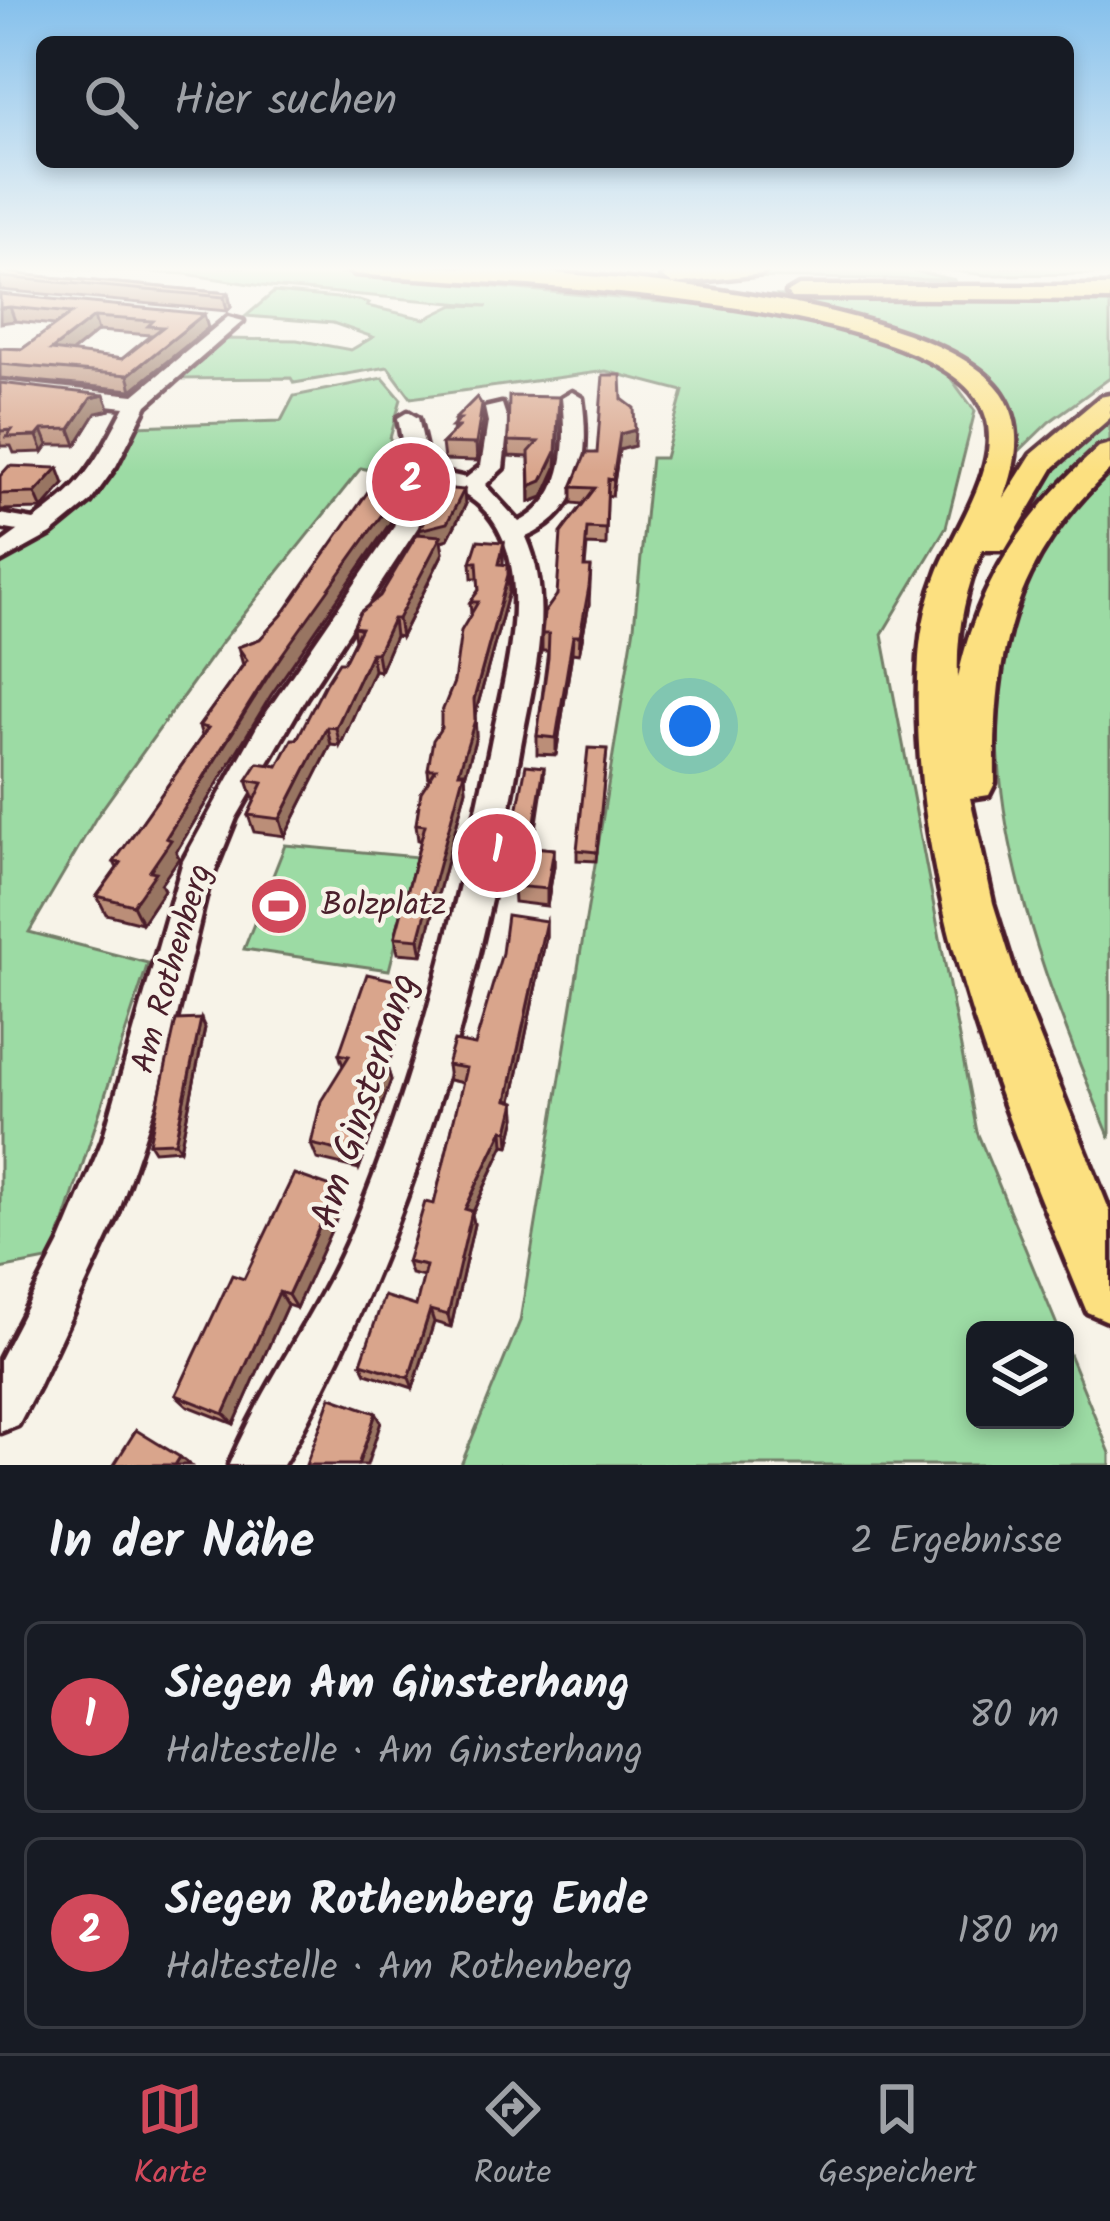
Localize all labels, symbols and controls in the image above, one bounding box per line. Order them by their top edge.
search box [36,36,1074,168]
text: Hier suchen [174,66,397,138]
icon: search [78,69,144,135]
pin: 2 [372,437,450,527]
your location [660,696,720,756]
pin: 1 [458,808,536,898]
street label: Am Rothenberg [118,858,228,1080]
sports icon: Bolzplatz [248,875,310,937]
place label: Bolzplatz [321,880,446,933]
street label: Am Ginsterhang [296,965,436,1237]
map controls [966,1321,1074,1429]
button: layers [966,1321,1074,1429]
text: In der Nähe [48,1503,314,1584]
text: 2 Ergebnisse [851,1512,1062,1574]
text: Siegen Am Ginsterhang [165,1650,630,1722]
text: 1 [84,1686,96,1748]
text: 80 m [969,1686,1059,1748]
text: Haltestelle · Am Ginsterhang [165,1722,643,1784]
text: Siegen Rothenberg Ende [165,1866,648,1938]
text: 2 [79,1902,101,1964]
text: 180 m [957,1902,1059,1964]
text: Haltestelle · Am Rothenberg [165,1938,633,2000]
tab: Karte [133,2076,207,2201]
tab: Route [474,2076,551,2201]
tab: Gespeichert [818,2076,977,2201]

